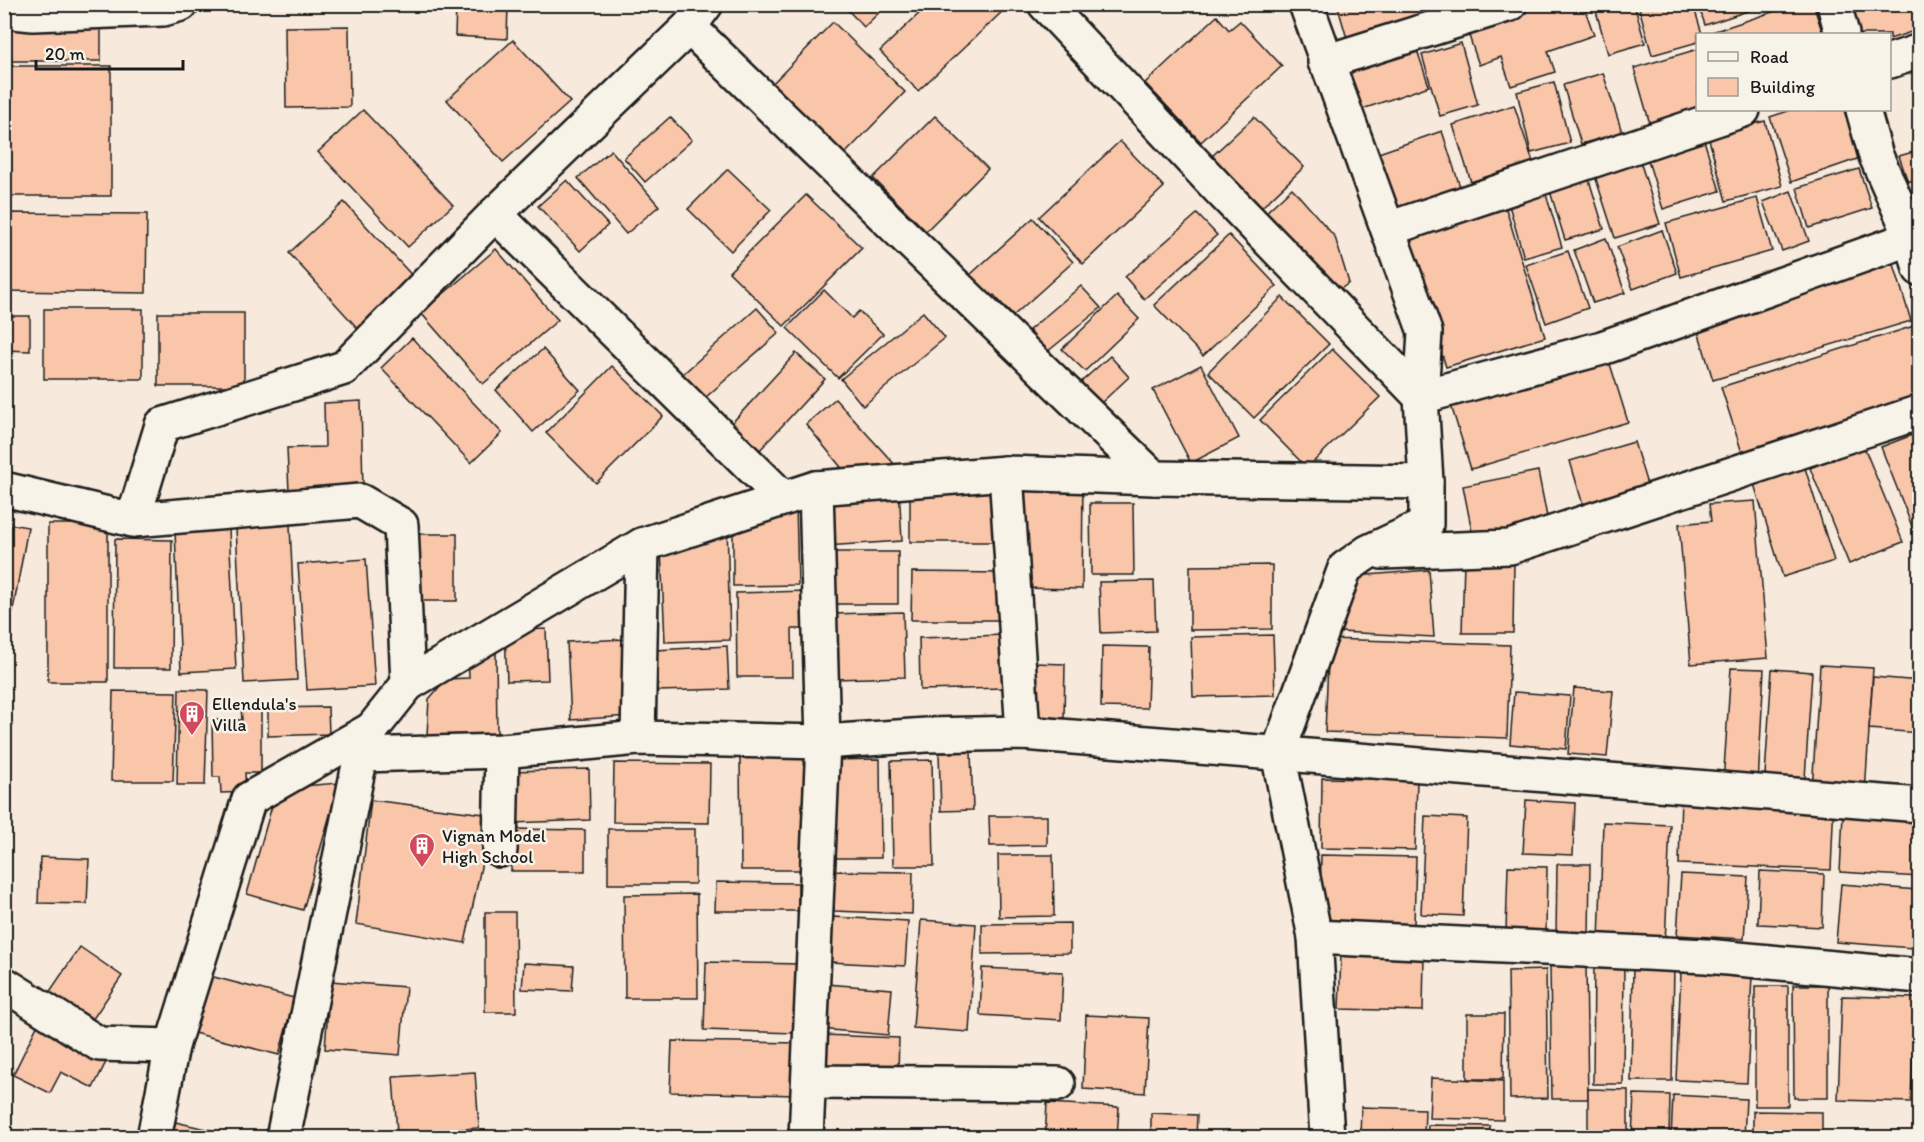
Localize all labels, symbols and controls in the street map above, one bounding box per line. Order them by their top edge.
scale bar [36,33,183,71]
legend [1696,33,1891,111]
text: 20 m [45,43,85,65]
text: Road [1750,46,1789,68]
text: Building [1750,76,1816,98]
place label: Ellendula's Villa [212,693,297,736]
building icon: Ellendula's Villa [177,699,207,737]
place label: Vignan Model High School [442,825,546,868]
building icon: Vignan Model High School [407,831,437,869]

